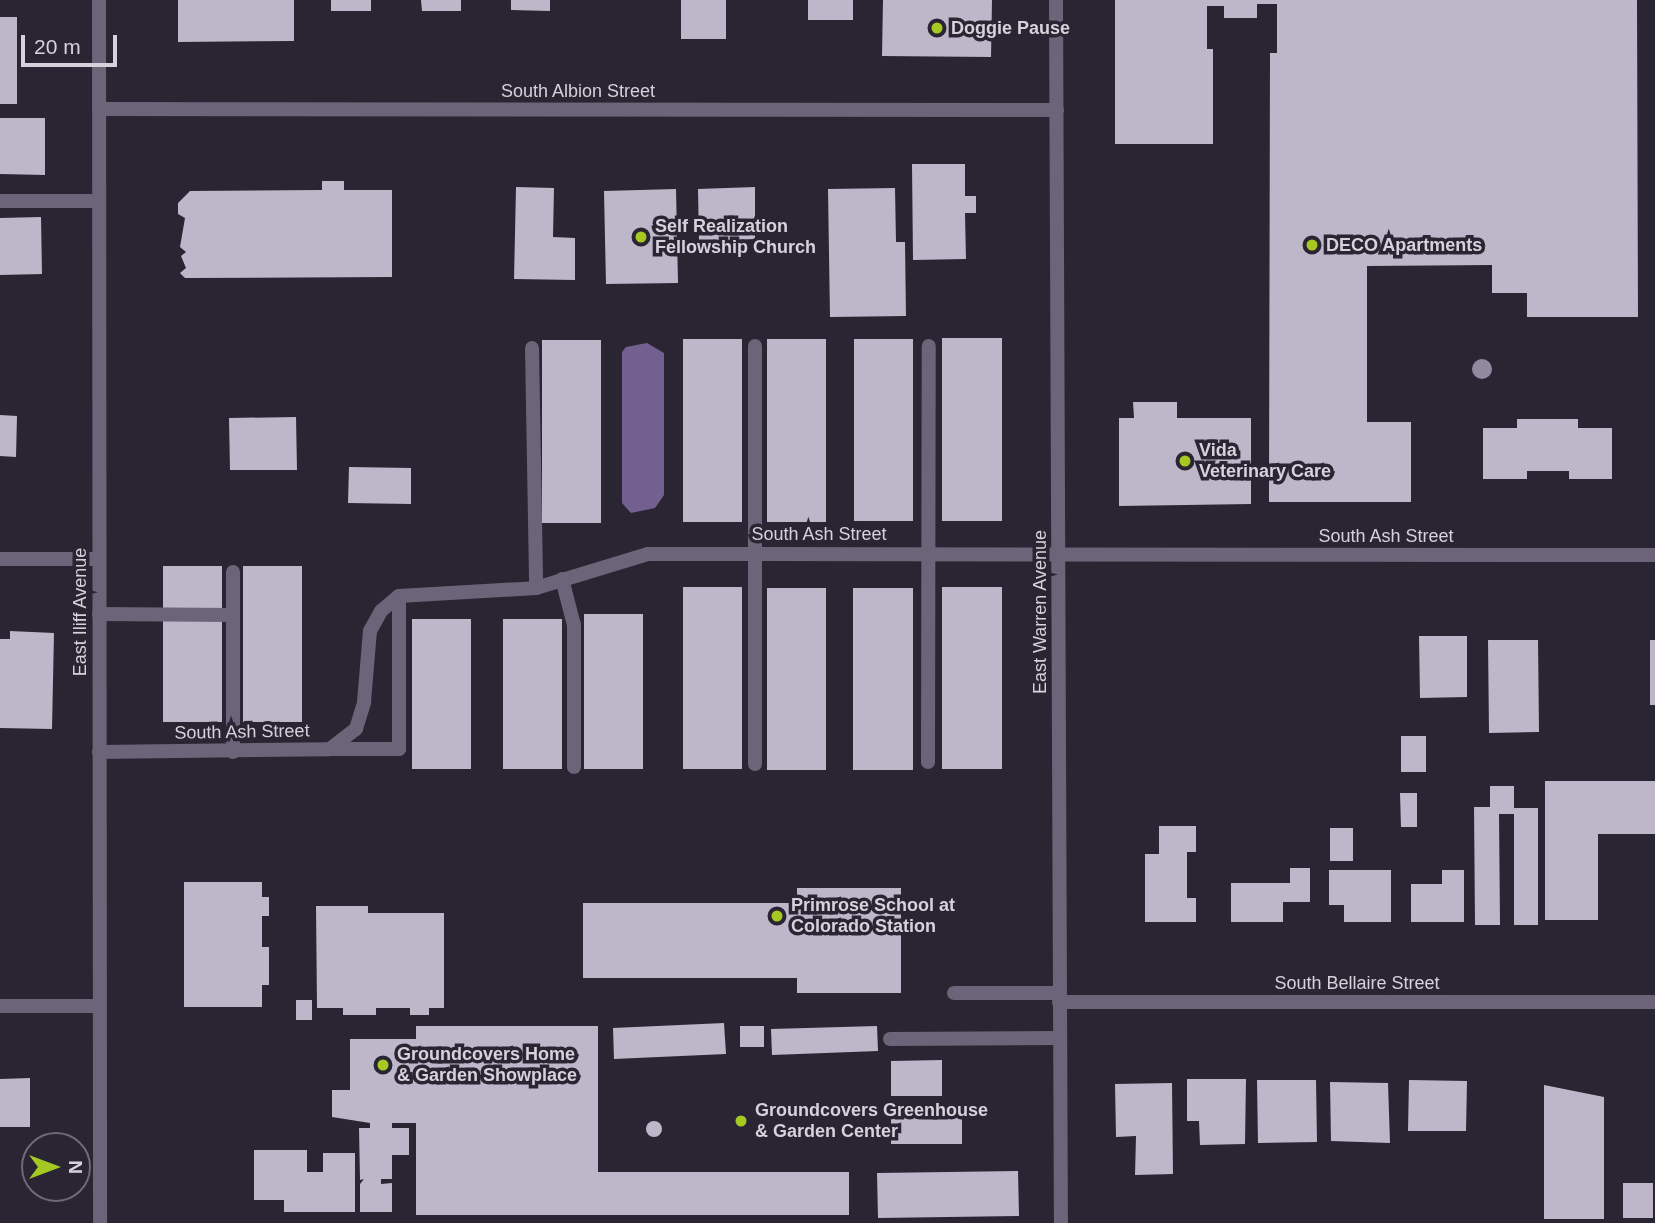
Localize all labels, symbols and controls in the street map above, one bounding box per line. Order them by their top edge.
place label: Doggie Pause [951,17,1070,39]
marker: Doggie Pause [929,20,945,36]
scale bar [24,21,121,65]
text: 20 m [34,35,81,58]
street label: South Albion Street [500,80,656,102]
place label: Self Realization Fellowship Church [655,216,816,258]
marker: Self Realization Fellowship Church [633,229,649,245]
place label: DECO Apartments [1326,234,1483,256]
marker: DECO Apartments [1304,237,1320,253]
place label: Vida Veterinary Care [1199,440,1331,482]
marker: Vida Veterinary Care [1177,453,1193,469]
street label: South Ash Street [751,523,887,545]
street label: South Ash Street [1318,525,1454,547]
street label: East Warren Avenue [1029,529,1051,695]
street label: East Iliff Avenue [69,547,91,677]
street label: South Ash Street [174,720,310,744]
place label: Primrose School at Colorado Station [791,895,955,937]
marker: Primrose School at Colorado Station [769,908,785,924]
street label: South Bellaire Street [1274,972,1440,994]
place label: Groundcovers Home & Garden Showplace [397,1044,577,1086]
marker: Groundcovers Home & Garden Showplace [375,1057,391,1073]
place label: Groundcovers Greenhouse & Garden Center [755,1100,988,1142]
marker: Groundcovers Greenhouse & Garden Center [733,1113,749,1129]
north arrow [21,1132,91,1202]
text: N [65,1160,86,1174]

